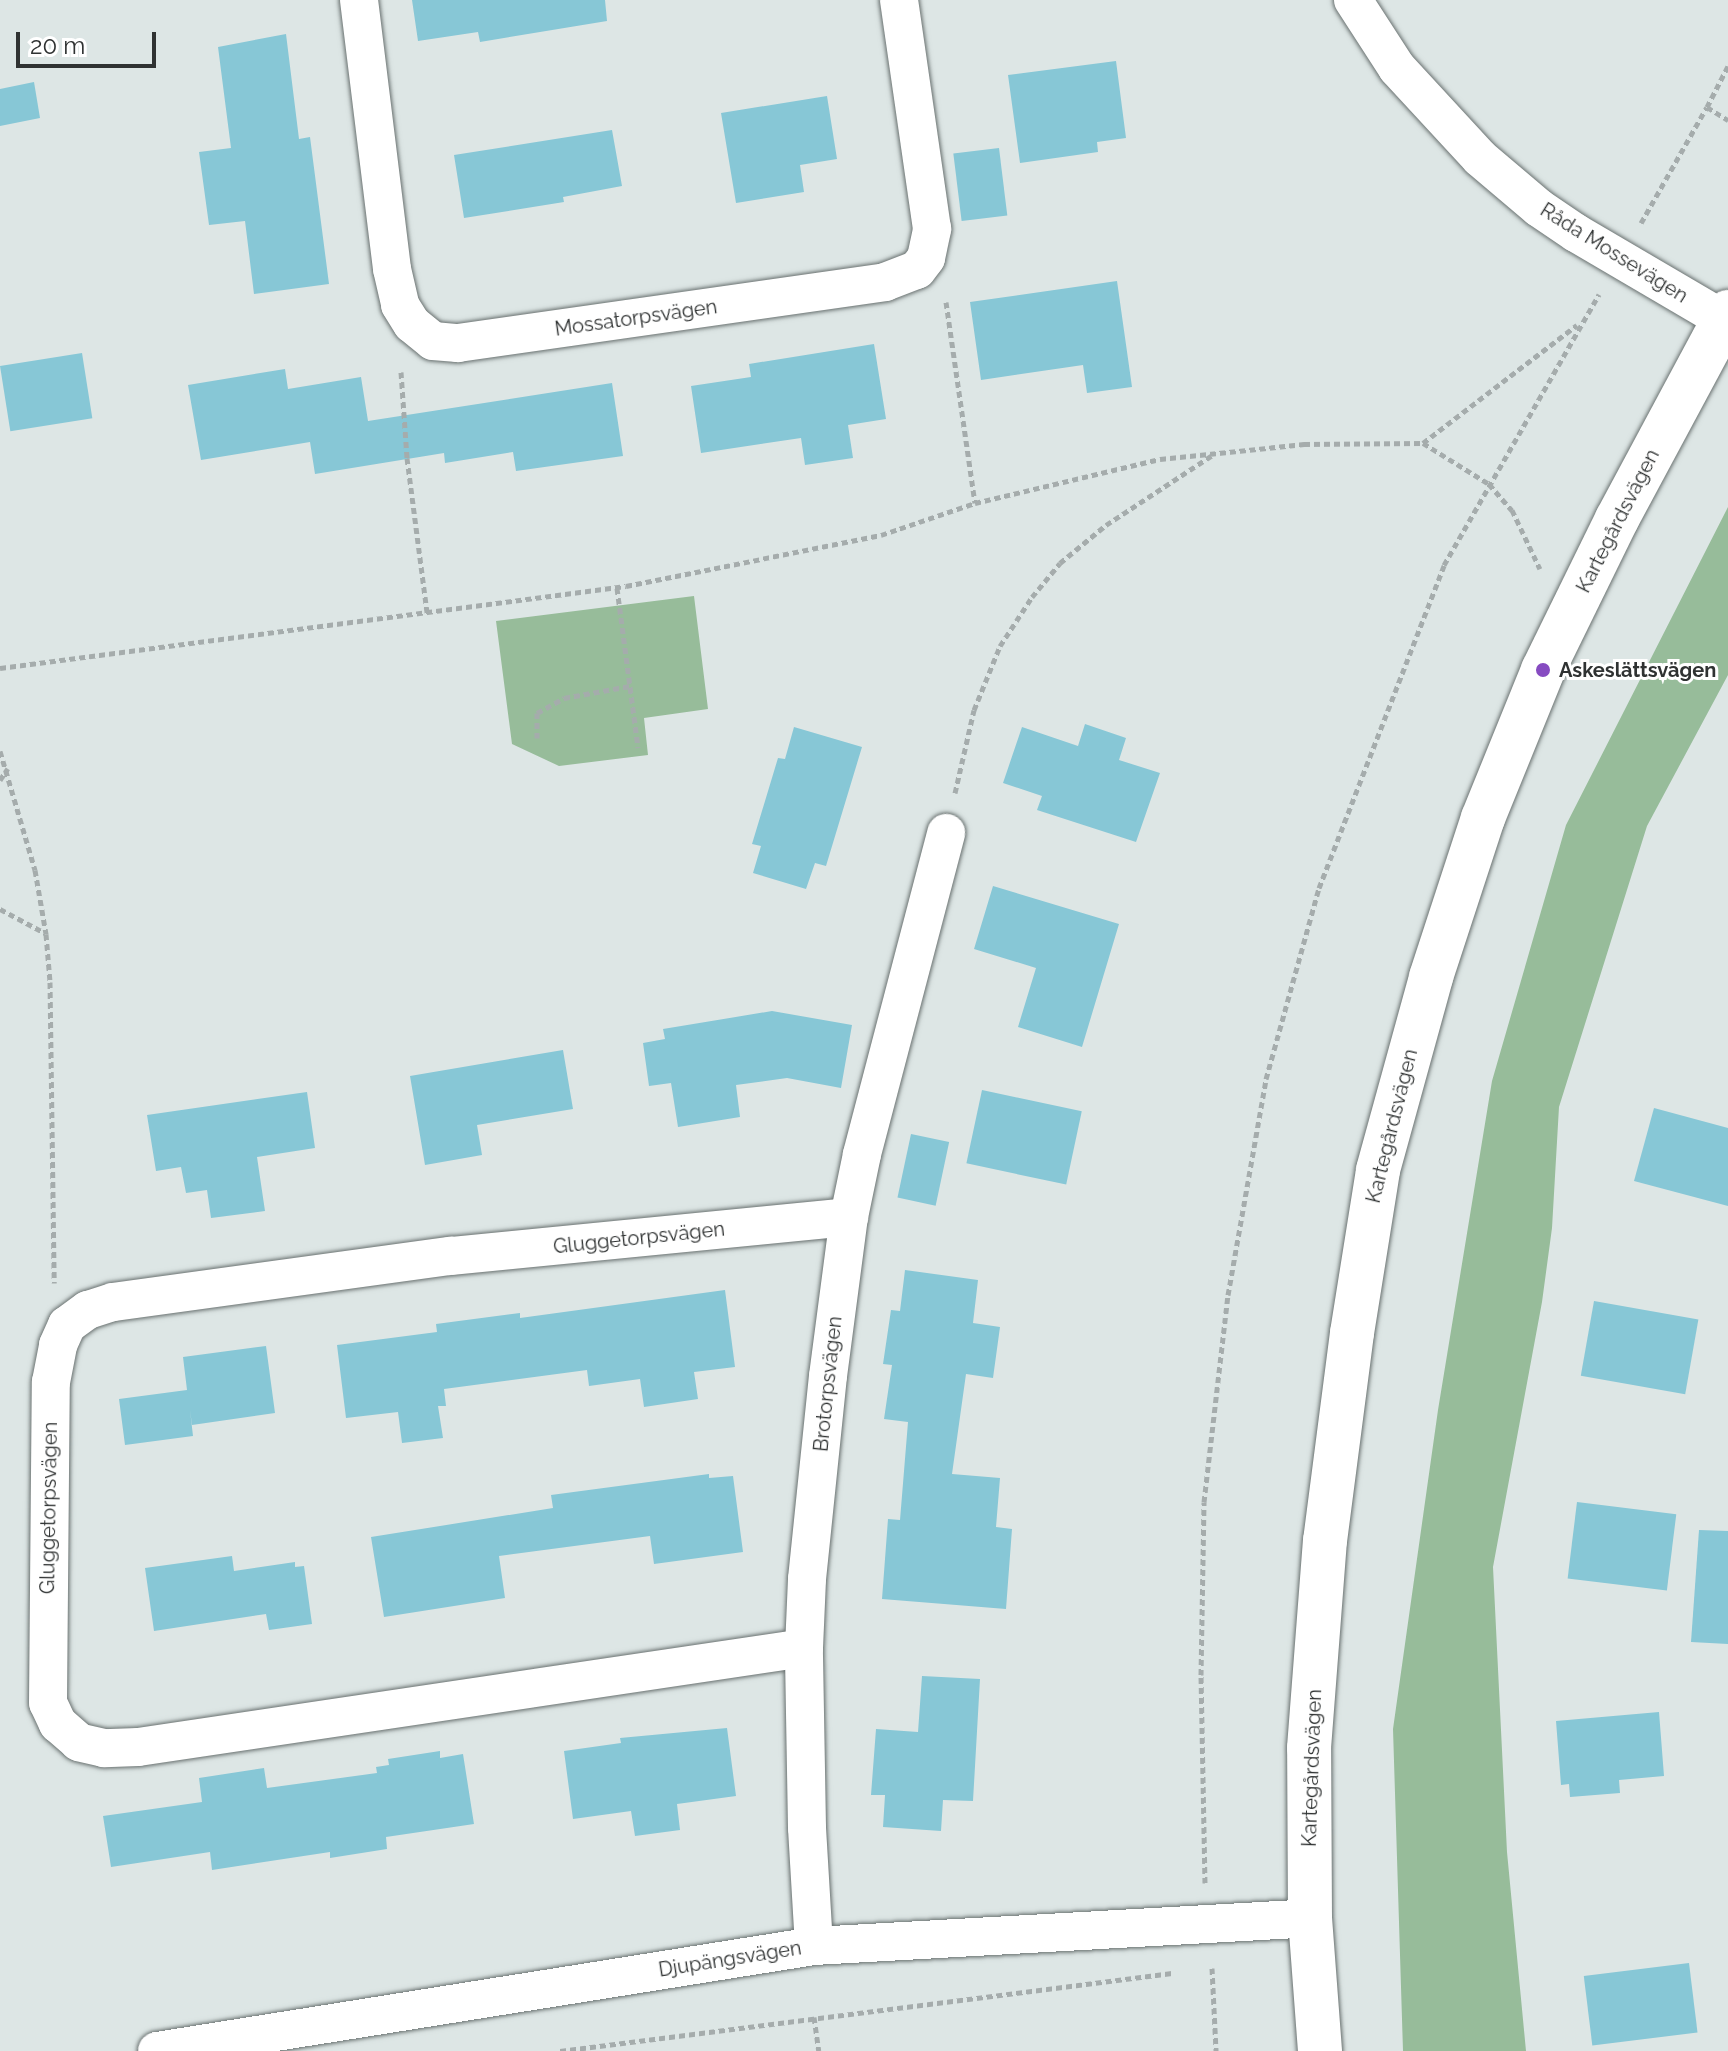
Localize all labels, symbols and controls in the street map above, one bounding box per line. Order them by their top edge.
scale bar [20,16,160,66]
text: 20 m [30,31,85,60]
street label: Råda Mossevägen [1536,198,1692,308]
street label: Mossatorpsvägen [553,295,719,341]
street label: Kartegårdsvägen [1571,445,1665,597]
place label: Askeslättsvägen [1559,658,1716,682]
marker: Askeslättsvägen [1534,661,1552,679]
street label: Kartegårdsvägen [1361,1046,1423,1206]
street label: Gluggetorpsvägen [552,1217,726,1259]
street label: Brotorpsvägen [809,1315,847,1453]
street label: Gluggetorpsvägen [35,1422,63,1594]
street label: Kartegårdsvägen [1297,1689,1327,1847]
street label: Djupängsvägen [657,1936,803,1982]

